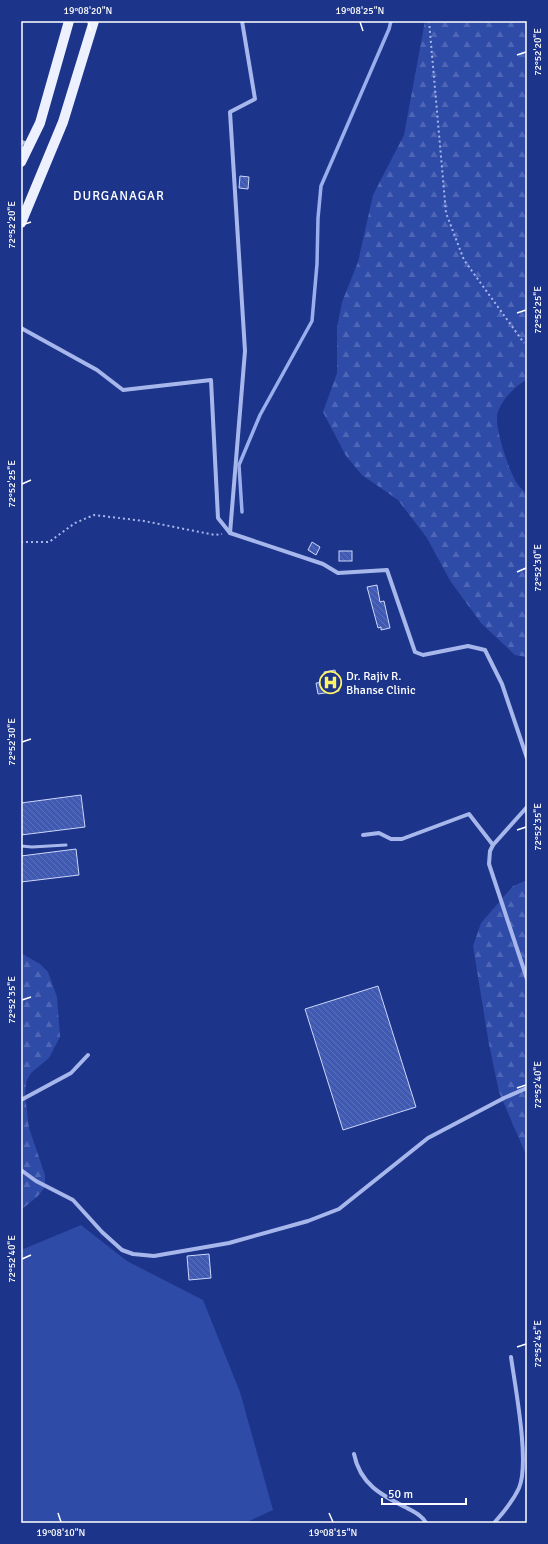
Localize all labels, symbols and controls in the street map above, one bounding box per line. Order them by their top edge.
text: 19°08'20"N [64,5,112,17]
text: 19°08'25"N [336,5,384,17]
text: 72°52'20"E [532,28,544,76]
district label: DURGANAGAR [73,188,165,204]
text: 72°52'20"E [6,201,18,249]
text: 72°52'25"E [532,286,544,334]
text: 72°52'25"E [6,460,18,508]
text: 72°52'30"E [532,544,544,592]
place label: Dr. Rajiv R. Bhanse Clinic [346,669,416,698]
hospital icon: Dr. Rajiv R. Bhanse Clinic [317,670,343,696]
text: 72°52'30"E [6,718,18,766]
text: 72°52'35"E [532,803,544,851]
text: 72°52'35"E [6,976,18,1024]
text: 72°52'40"E [532,1061,544,1109]
text: 72°52'40"E [6,1235,18,1283]
text: 72°52'45"E [532,1320,544,1368]
scale bar [382,1480,466,1506]
text: 50 m [388,1487,413,1502]
text: 19°08'10"N [37,1527,85,1539]
text: 19°08'15"N [309,1527,357,1539]

